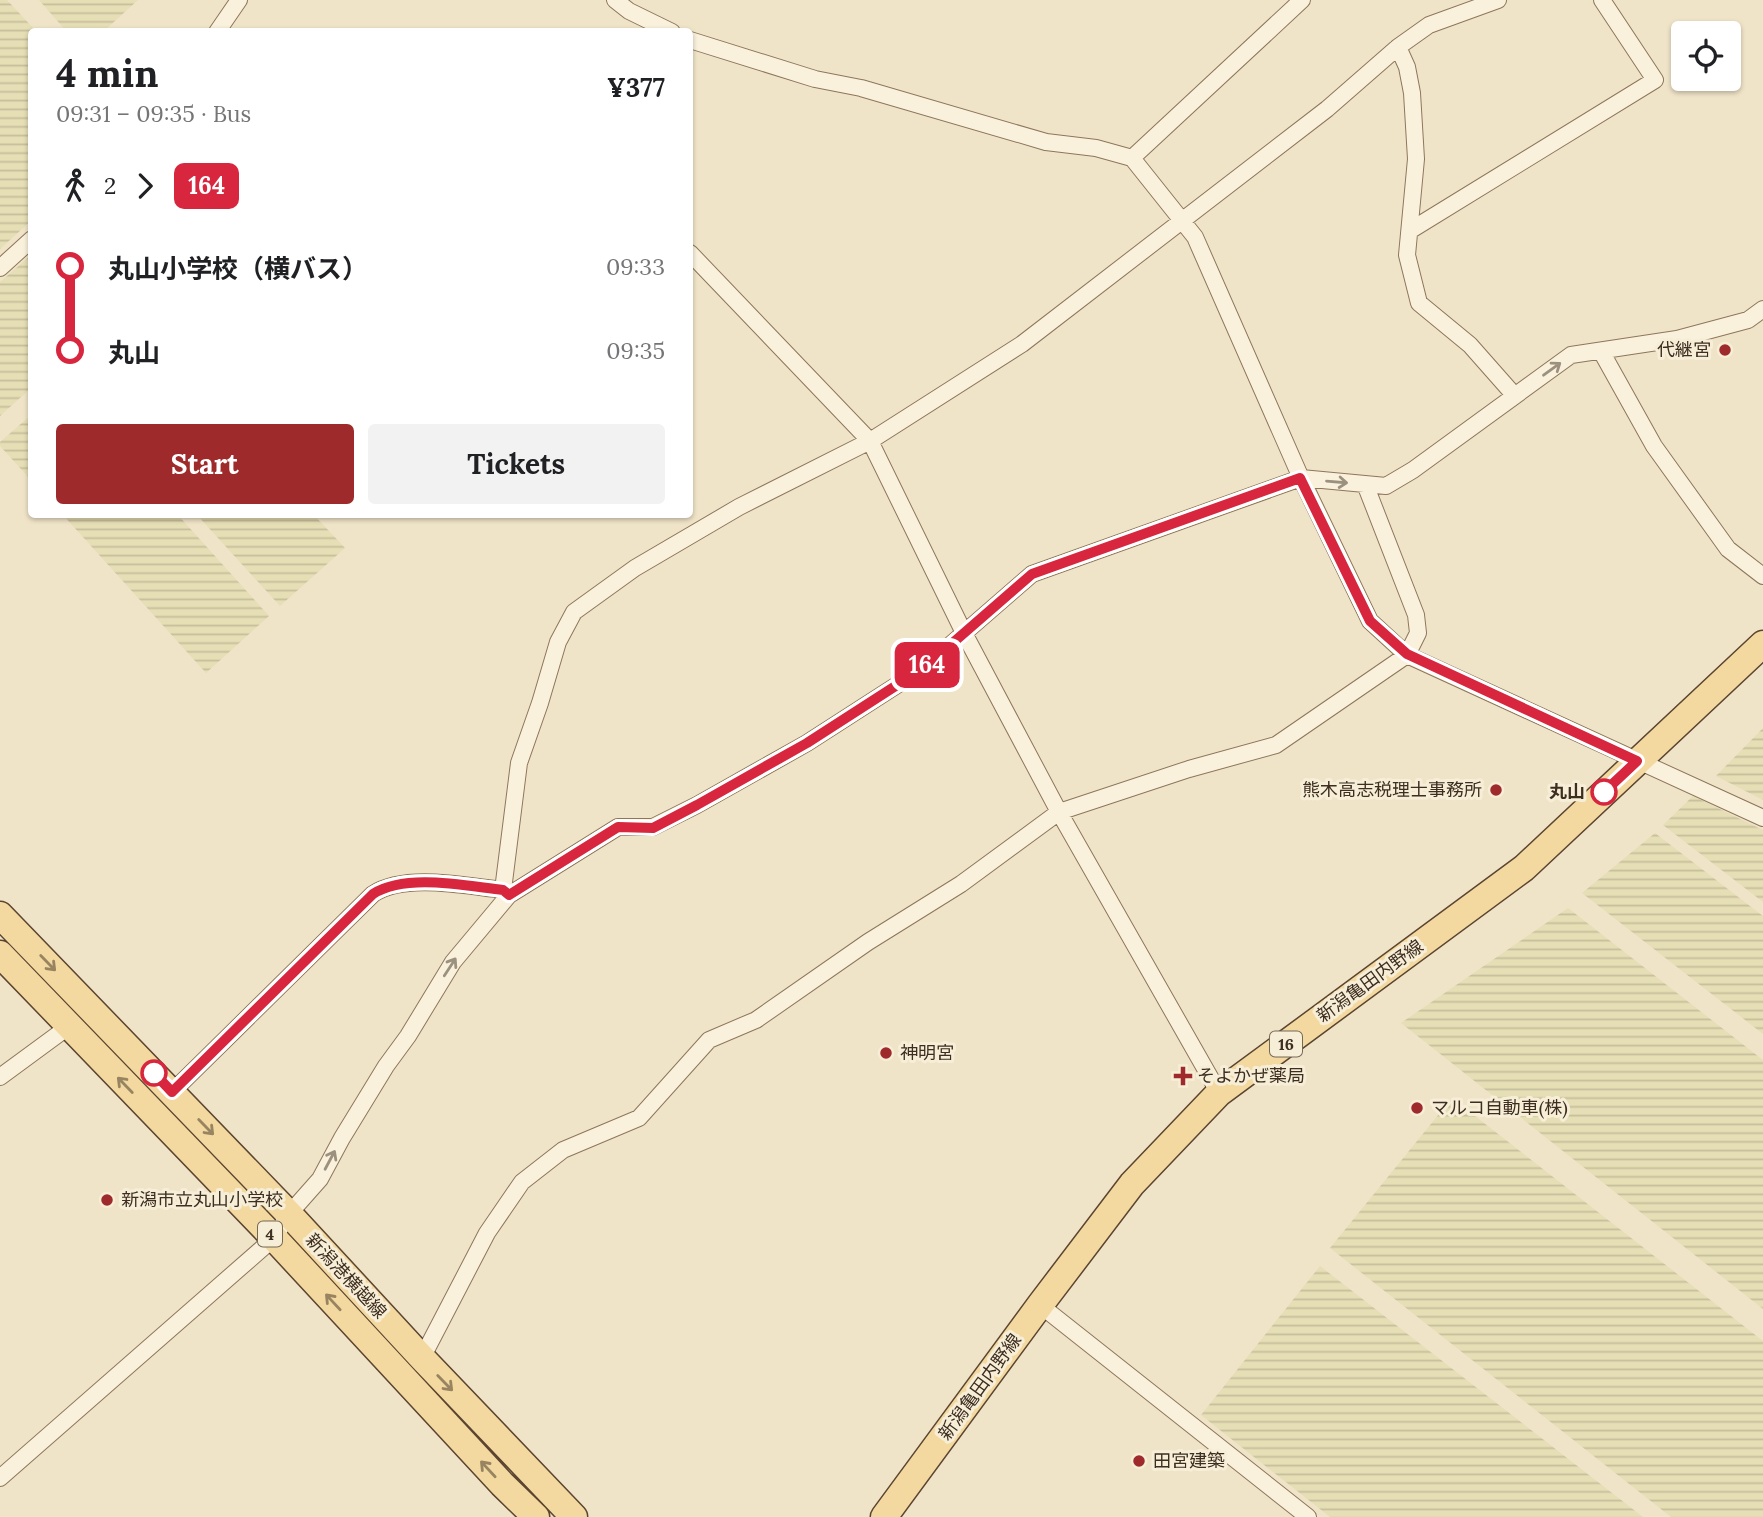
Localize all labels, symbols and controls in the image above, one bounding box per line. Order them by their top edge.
map controls [1671,21,1741,91]
button: locate [1671,21,1741,91]
text: 4 min [56,49,158,97]
text: ¥377 [607,71,665,104]
text: 09:31 – 09:35 · Bus [56,99,251,128]
icon: walk [56,167,94,205]
icon: forward [126,167,164,205]
text: 164 [188,170,225,201]
text: 2 [104,171,116,200]
text: 丸山小学校（横バス） [108,252,368,285]
text: 09:33 [606,252,665,281]
text: 丸山 [108,336,160,369]
text: 09:35 [606,336,665,365]
place label: 代継宮 [1657,338,1711,361]
marker: 代継宮 [1717,342,1733,358]
one-way arrow [1542,362,1561,376]
button: Start [56,424,354,504]
button: Tickets [368,424,665,504]
one-way arrow [1325,475,1348,488]
line badge: 164 [887,642,967,688]
text: 164 [909,649,945,680]
place label: 熊木高志税理士事務所 [1302,778,1482,801]
marker: 丸山 [1591,779,1617,805]
place label: 丸山 [1549,780,1585,803]
marker: 熊木高志税理士事務所 [1488,782,1504,798]
street label: 新潟亀田内野線 [1312,934,1427,1027]
one-way arrow [40,954,57,971]
one-way arrow [443,958,458,977]
road number: 16 [1270,1032,1302,1056]
place label: 神明宮 [900,1041,954,1064]
marker: 神明宮 [878,1045,894,1061]
unlabelled marker [141,1060,167,1086]
place label: そよかぜ薬局 [1197,1064,1305,1087]
marker: そよかぜ薬局 [1175,1068,1191,1084]
one-way arrow [116,1076,133,1093]
place label: マルコ自動車(株) [1431,1096,1568,1119]
marker: マルコ自動車(株) [1409,1100,1425,1116]
one-way arrow [197,1118,214,1135]
one-way arrow [324,1150,337,1171]
place label: 新潟市立丸山小学校 [121,1188,283,1211]
marker: 新潟市立丸山小学校 [99,1192,115,1208]
road number: 4 [258,1222,282,1246]
street label: 新潟港横越線 [301,1228,392,1323]
one-way arrow [325,1293,341,1311]
street label: 新潟亀田内野線 [933,1329,1026,1444]
one-way arrow [437,1374,454,1391]
place label: 田宮建築 [1153,1449,1225,1472]
marker: 田宮建築 [1131,1453,1147,1469]
one-way arrow [479,1461,496,1478]

